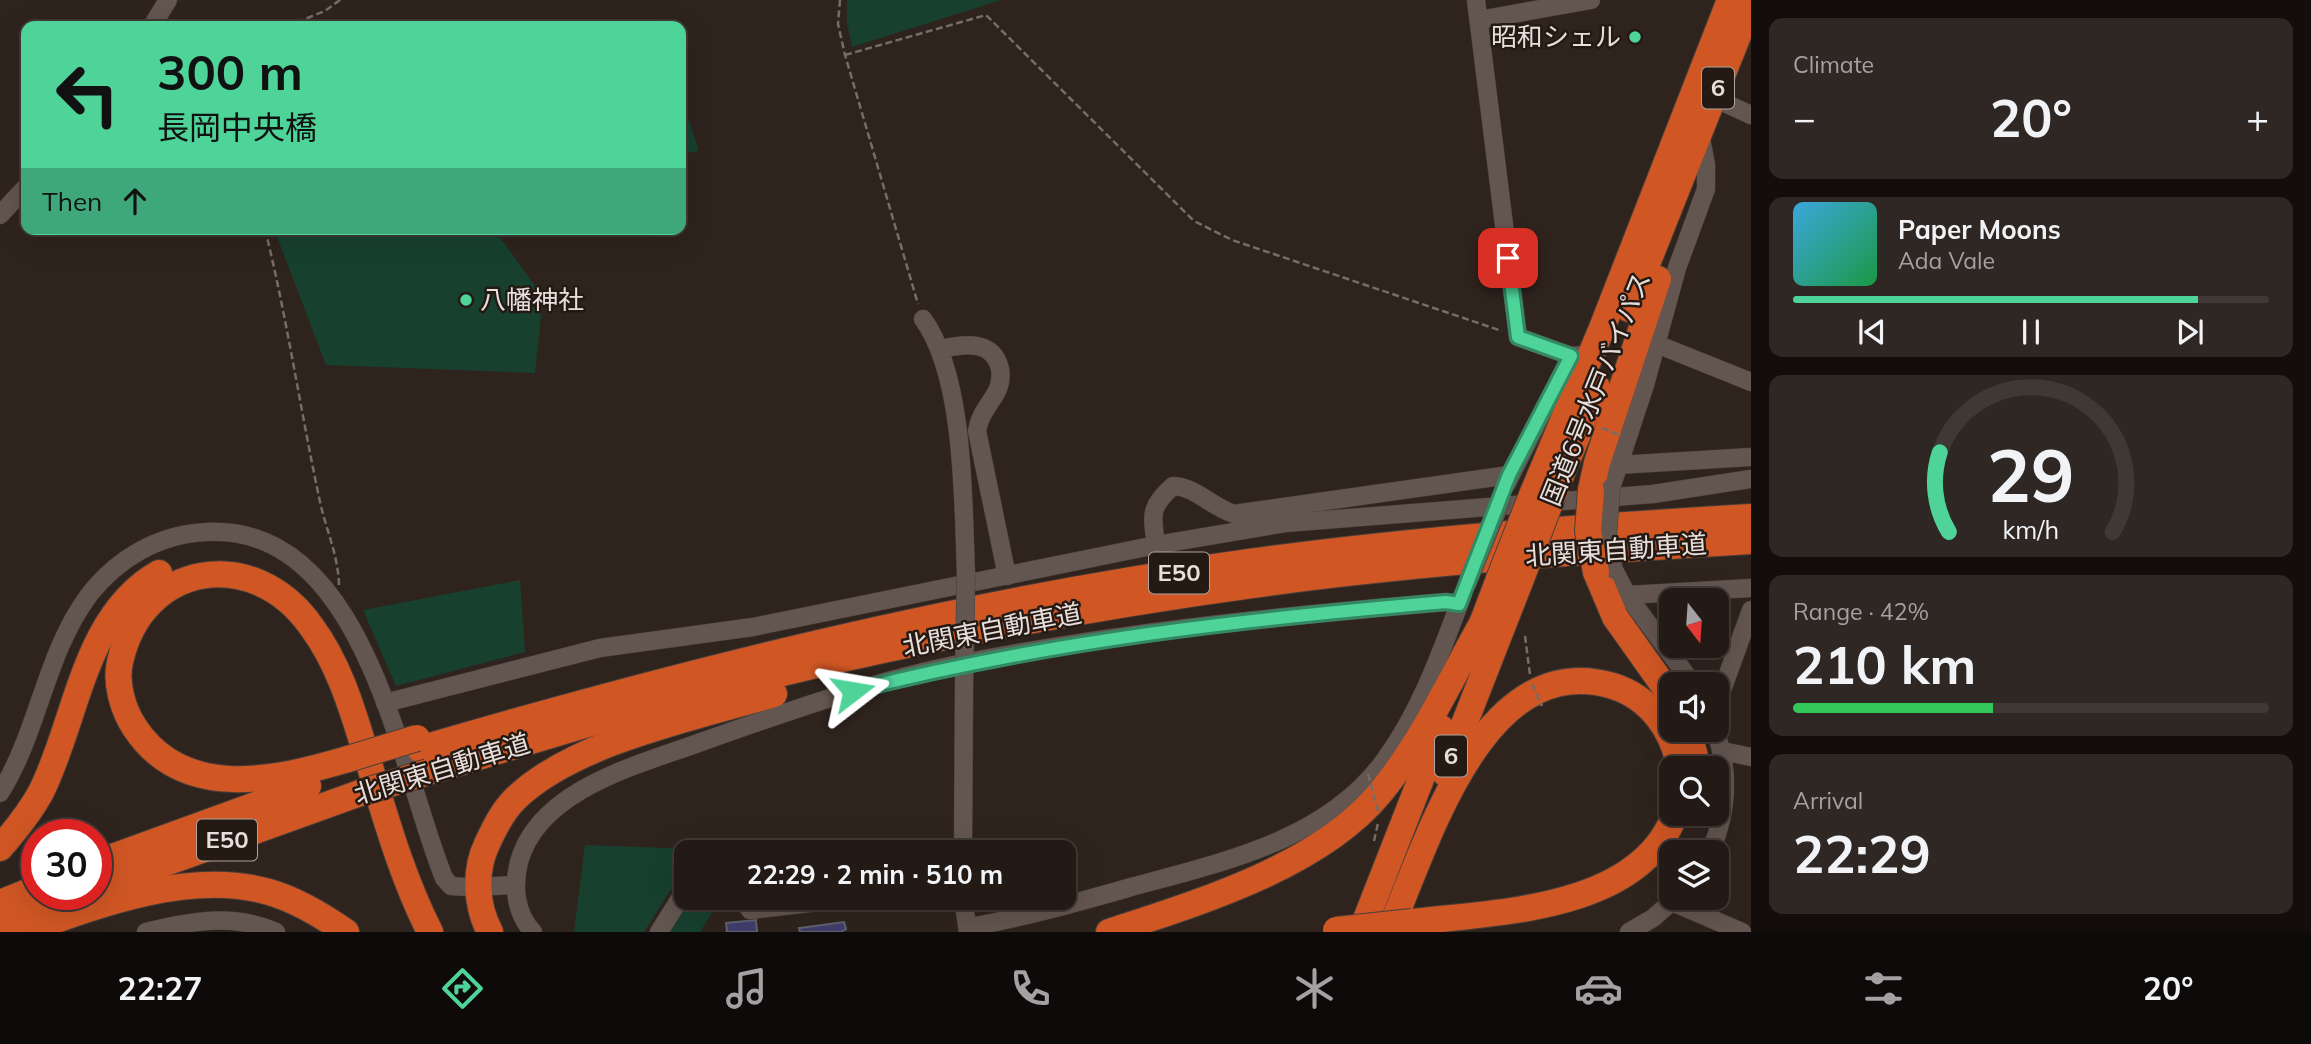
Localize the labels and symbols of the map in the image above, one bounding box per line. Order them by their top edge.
place label: 昭和シェル [1491,20,1621,53]
marker: 昭和シェル [1627,29,1643,45]
road number: 6 [1702,68,1734,108]
pin [1478,228,1538,288]
street label: 国道6号水戸バイパス [1534,267,1657,510]
place label: 八幡神社 [480,283,584,316]
marker: 八幡神社 [458,292,474,308]
street label: 北関東自動車道 [1524,527,1708,572]
road number: E50 [1149,552,1209,594]
north arrow [1659,588,1729,658]
street label: 北関東自動車道 [899,596,1084,663]
position arrow [816,654,890,728]
street label: 北関東自動車道 [350,726,534,811]
road number: 6 [1435,736,1467,776]
speed limit sign: 30 [21,819,112,910]
road number: E50 [197,820,257,860]

